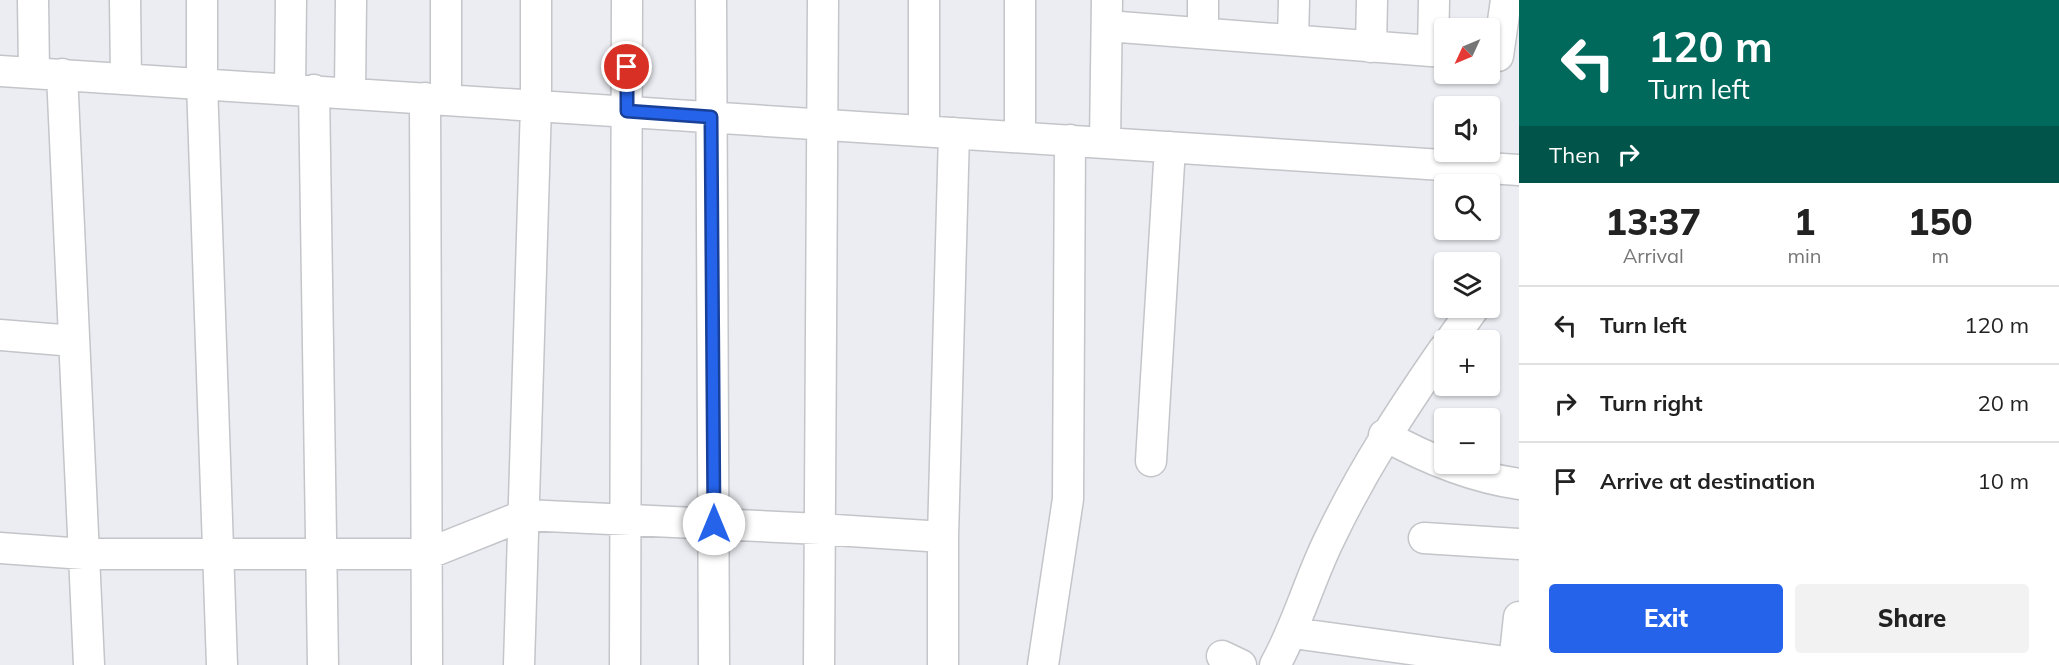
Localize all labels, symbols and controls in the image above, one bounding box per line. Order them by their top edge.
north arrow [1434,18,1500,84]
map controls [1434,18,1500,474]
text: 120 m [1648,20,1773,73]
icon: left [1549,24,1627,102]
pin [601,41,652,92]
icon: arrive [610,50,643,83]
text: Turn left [1648,72,1750,106]
button: sound [1434,96,1500,162]
icon: right [1612,138,1645,171]
text: Then [1549,141,1600,169]
button: search [1434,174,1500,240]
text: 13:37 [1605,199,1701,244]
text: 1 [1794,199,1815,244]
text: 150 [1908,199,1973,244]
text: Arrival [1623,243,1684,268]
text: min [1787,243,1822,268]
text: m [1931,243,1949,268]
button: layers [1434,252,1500,318]
icon: left [1549,309,1582,342]
text: Turn left [1600,311,1687,339]
text: 120 m [1964,311,2029,339]
button: + [1434,330,1500,396]
icon: right [1549,387,1582,420]
text: Turn right [1600,389,1703,417]
text: 20 m [1978,389,2029,417]
button: − [1434,408,1500,474]
icon: arrive [1549,465,1582,498]
text: Arrive at destination [1600,467,1815,495]
text: 10 m [1978,467,2029,495]
position arrow [682,492,746,556]
button: Exit [1549,584,1783,653]
button: Share [1795,584,2029,653]

